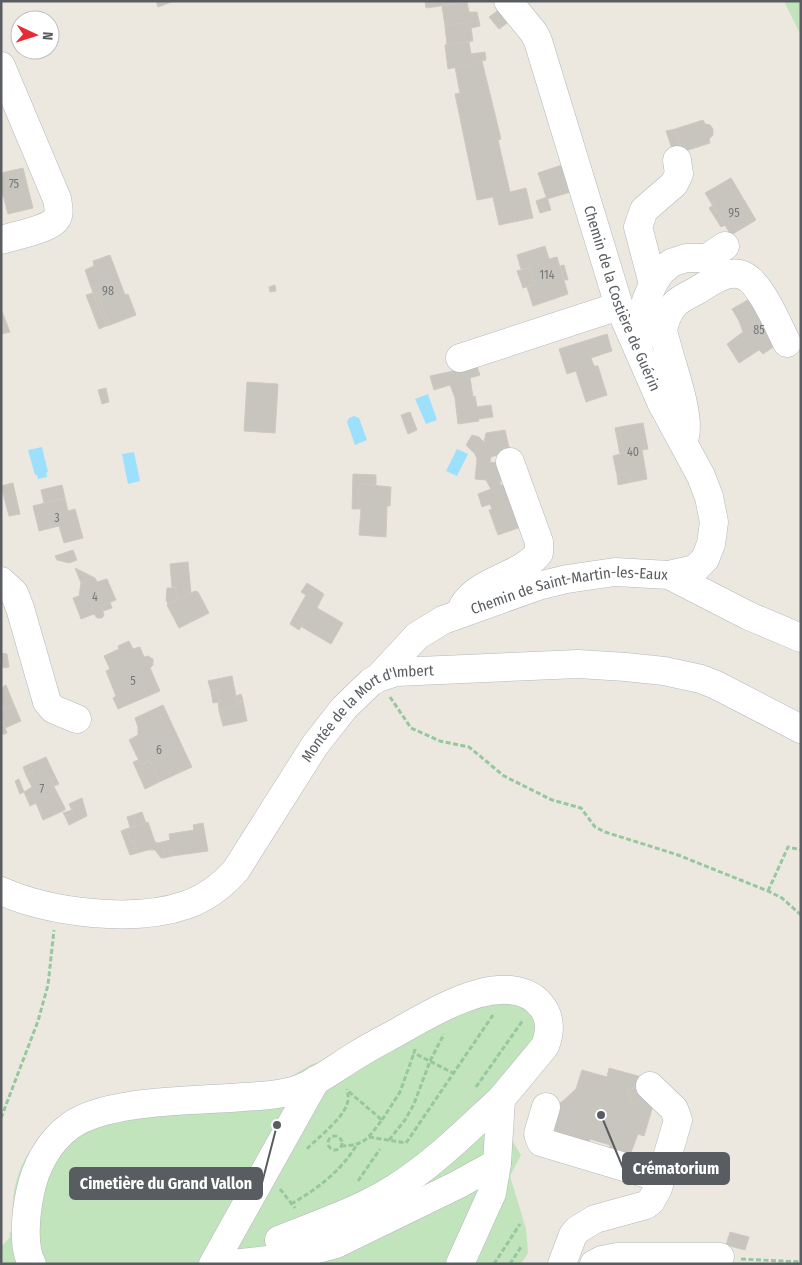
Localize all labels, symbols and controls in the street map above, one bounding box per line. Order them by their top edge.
north arrow [10,10,60,60]
text: N [39,31,56,41]
house number: 75 [9,177,20,191]
street label: Chemin de la Costière de Guérin [580,203,664,394]
house number: 95 [728,206,740,220]
house number: 114 [539,268,555,282]
house number: 98 [102,284,114,298]
house number: 85 [753,323,765,337]
house number: 40 [627,445,639,459]
house number: 3 [54,511,60,525]
street label: Chemin de Saint-Martin-les-Eaux [468,563,669,618]
house number: 4 [92,590,98,604]
street label: Montée de la Mort d'Imbert [298,661,434,765]
house number: 5 [130,674,136,688]
house number: 6 [156,743,162,757]
house number: 7 [40,782,45,796]
callout: Crématorium [623,1153,729,1184]
text: Crématorium [633,1159,719,1178]
callout: Cimetière du Grand Vallon [70,1168,262,1199]
text: Cimetière du Grand Vallon [80,1174,252,1193]

